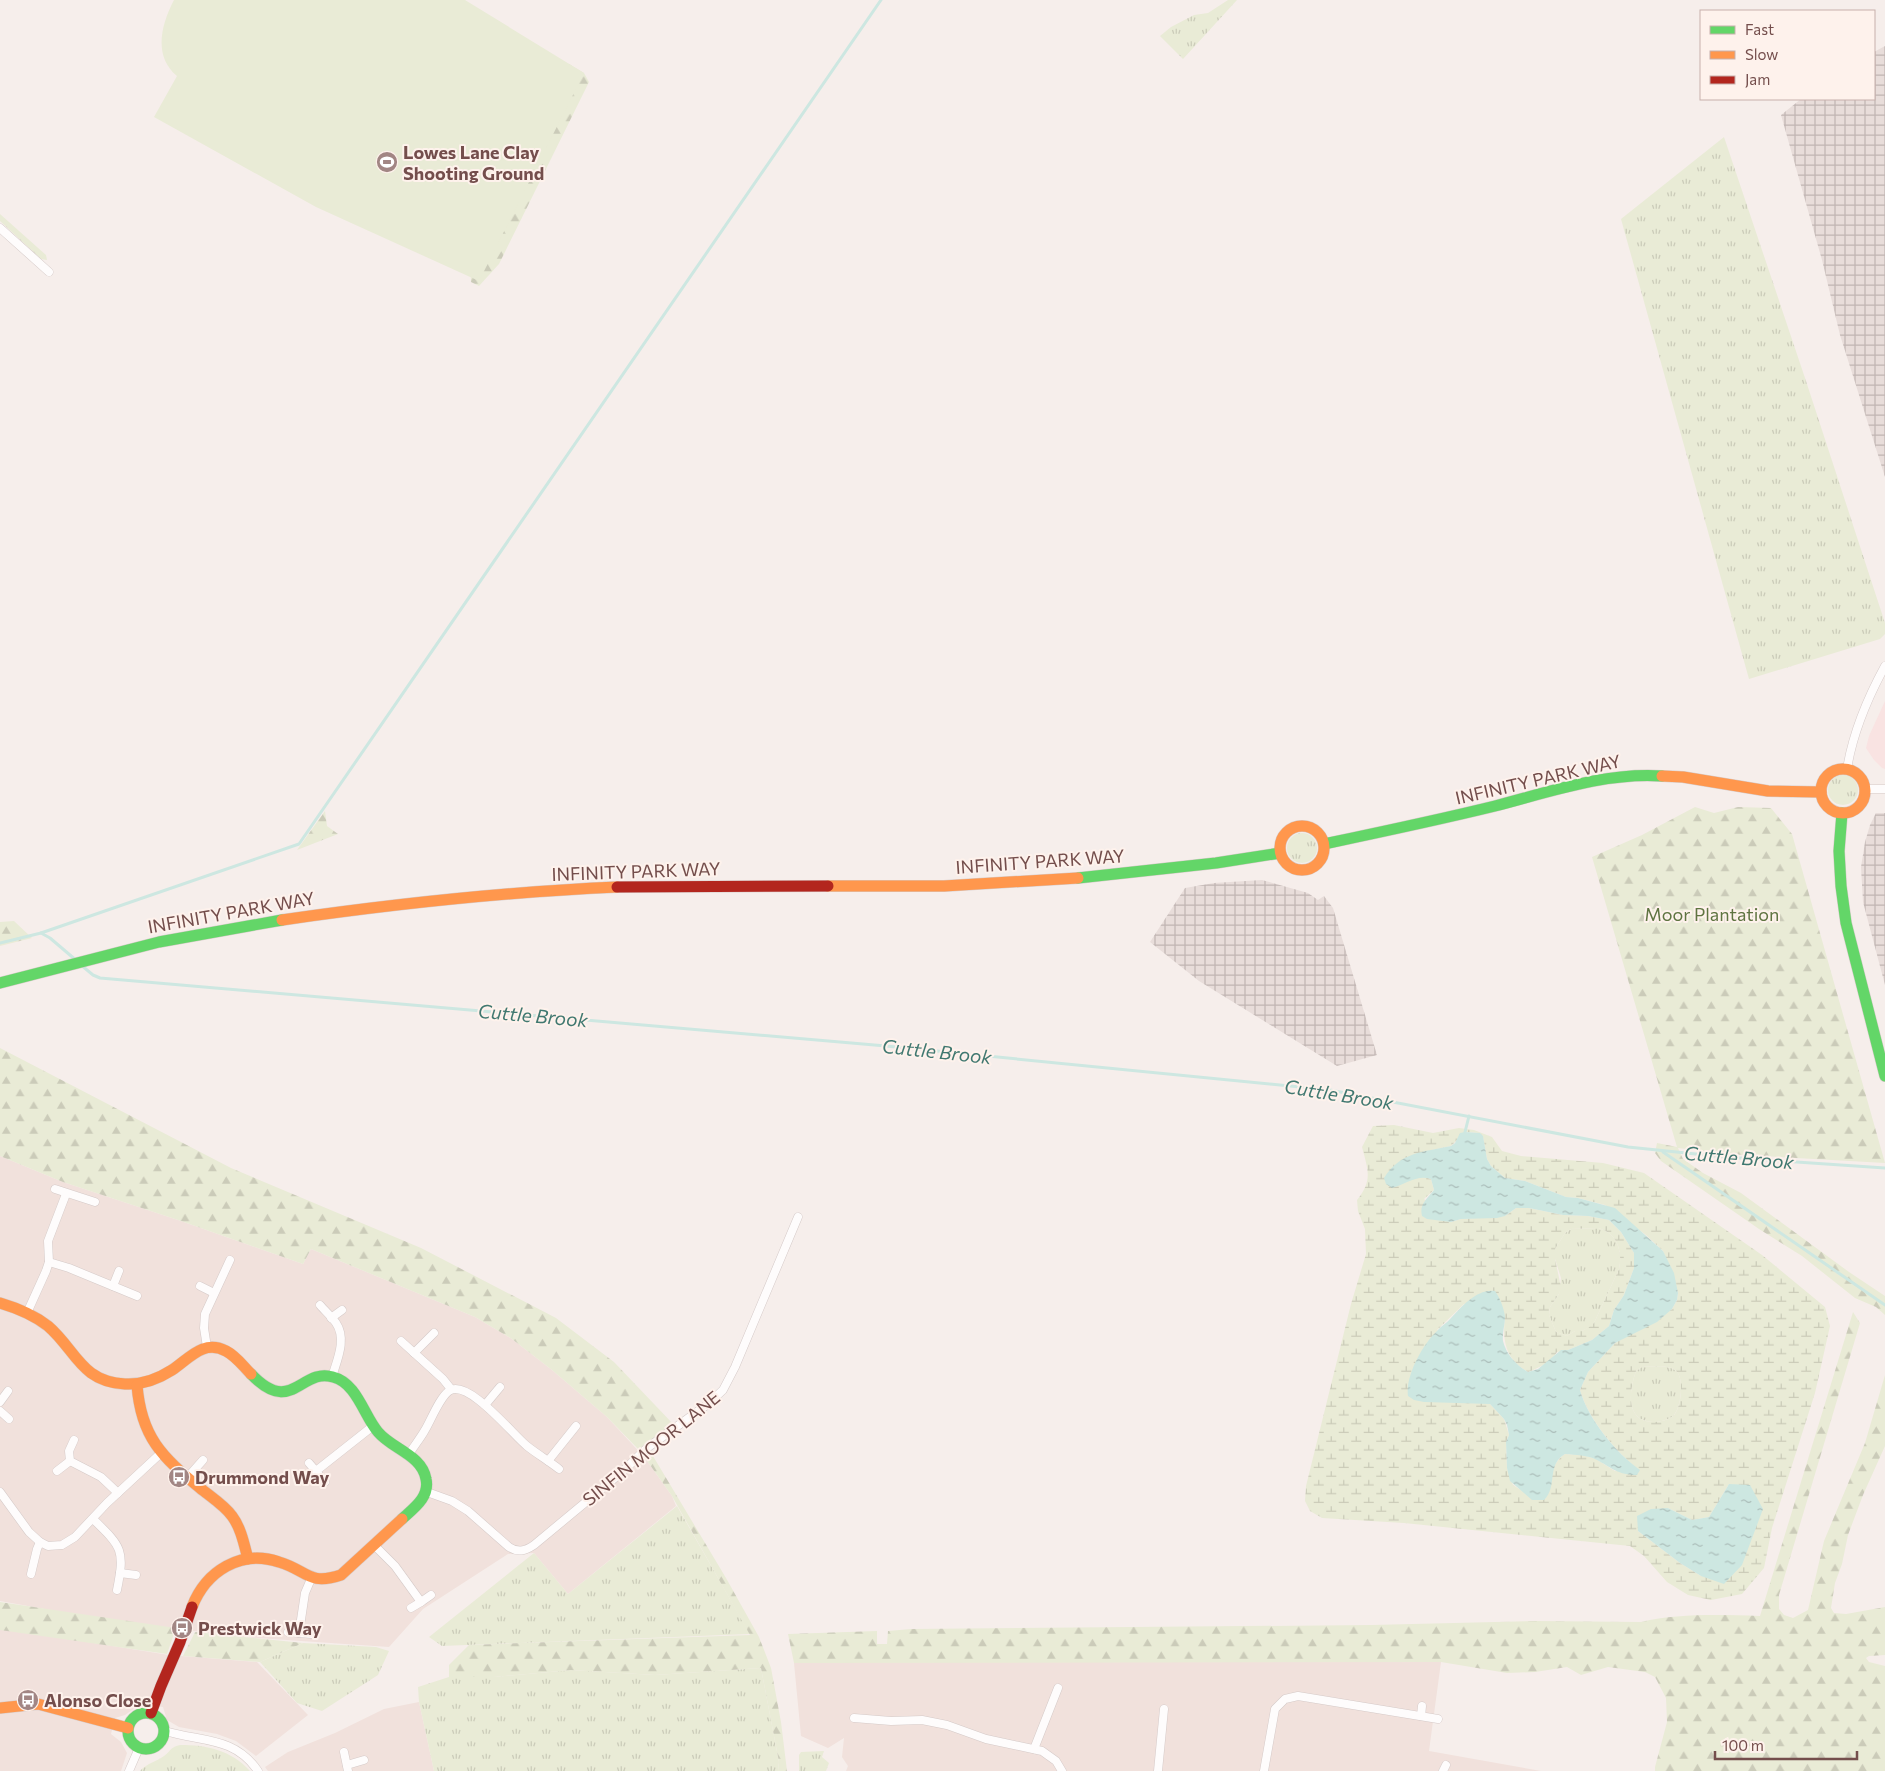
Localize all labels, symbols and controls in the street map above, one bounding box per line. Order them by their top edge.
legend [1700,10,1875,100]
text: Fast [1745,20,1774,38]
text: Slow [1745,45,1778,63]
text: Jam [1745,70,1770,88]
place label: Lowes Lane Clay Shooting Ground [403,141,544,184]
sports icon: Lowes Lane Clay Shooting Ground [375,150,399,174]
street label: INFINITY PARK WAY [1453,749,1623,809]
street label: INFINITY PARK WAY [955,844,1125,878]
street label: INFINITY PARK WAY [551,857,721,885]
street label: INFINITY PARK WAY [146,886,317,938]
park label: Moor Plantation [1645,903,1779,925]
water label: Cuttle Brook [477,999,590,1031]
water label: Cuttle Brook [881,1034,994,1068]
water label: Cuttle Brook [1283,1074,1396,1114]
water label: Cuttle Brook [1683,1141,1796,1173]
street label: SINFIN MOOR LANE [578,1386,724,1510]
bus stop icon: Drummond Way [167,1465,191,1489]
place label: Drummond Way [195,1466,330,1488]
bus stop icon: Prestwick Way [170,1616,194,1640]
place label: Prestwick Way [198,1617,322,1639]
bus stop icon: Alonso Close [16,1688,40,1712]
place label: Alonso Close [44,1689,151,1711]
scale bar [1715,1728,1858,1760]
text: 100 m [1722,1736,1764,1754]

